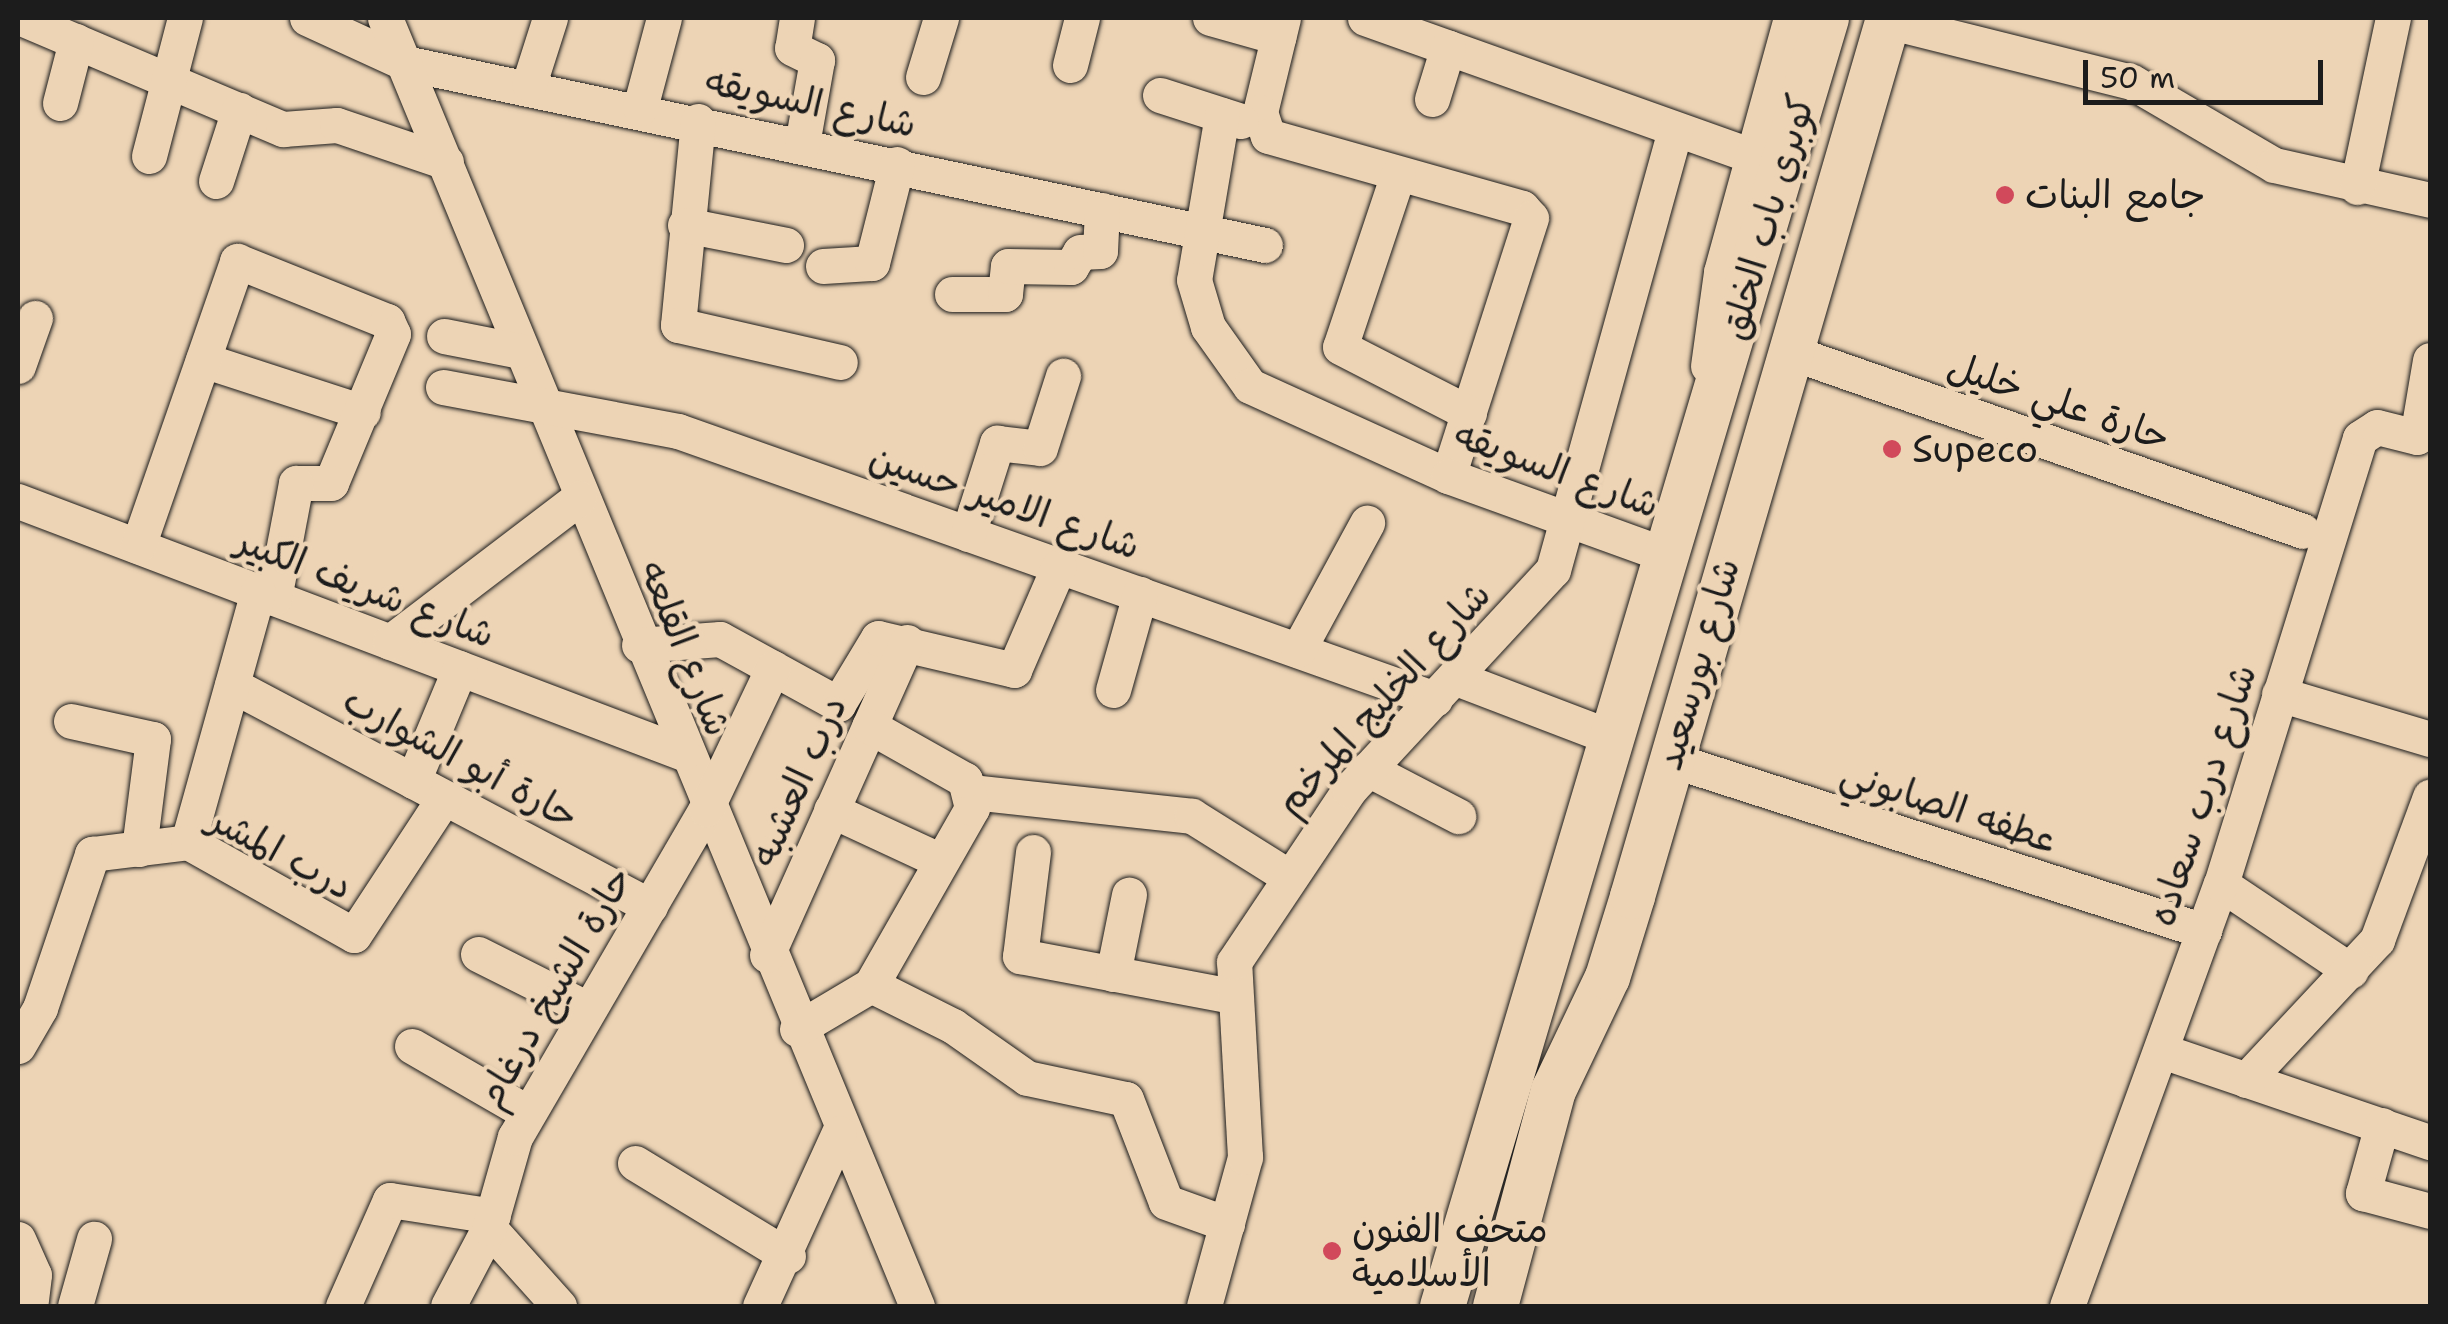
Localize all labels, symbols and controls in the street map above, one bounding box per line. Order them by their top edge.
scale bar [2088,40,2328,102]
street label: شارع السويقه [701,57,921,147]
text: 50 m [2100,57,2175,98]
street label: كوبري باب الخلق [1710,89,1824,345]
place label: جامع البنات [2025,172,2205,218]
marker: جامع البنات [1994,184,2016,206]
street label: حارة علي خليل [1942,342,2176,460]
street label: شارع السويقه [1448,411,1666,527]
place label: Supeco [1912,426,2038,472]
street label: شارع الامير حسين [864,433,1146,569]
marker: Supeco [1881,438,1903,460]
street label: شارع شريف الكبير [231,517,501,657]
street label: شارع بورسعيد [1645,553,1749,775]
street label: شارع القلعه [630,554,742,742]
street label: شارع الخليج المرخم [1266,572,1500,824]
street label: شارع درب سعاده [2138,658,2266,932]
street label: حارة أبو الشوارب [336,677,586,839]
street label: درب العشبه [740,688,856,874]
street label: عطفه الصابوني [1835,750,2063,862]
street label: درب المشر [201,795,361,909]
street label: حارة الشيخ درغام [466,858,642,1116]
place label: متحف الفنون الأسلامية [1352,1206,1548,1296]
marker: متحف الفنون الأسلامية [1321,1240,1343,1262]

